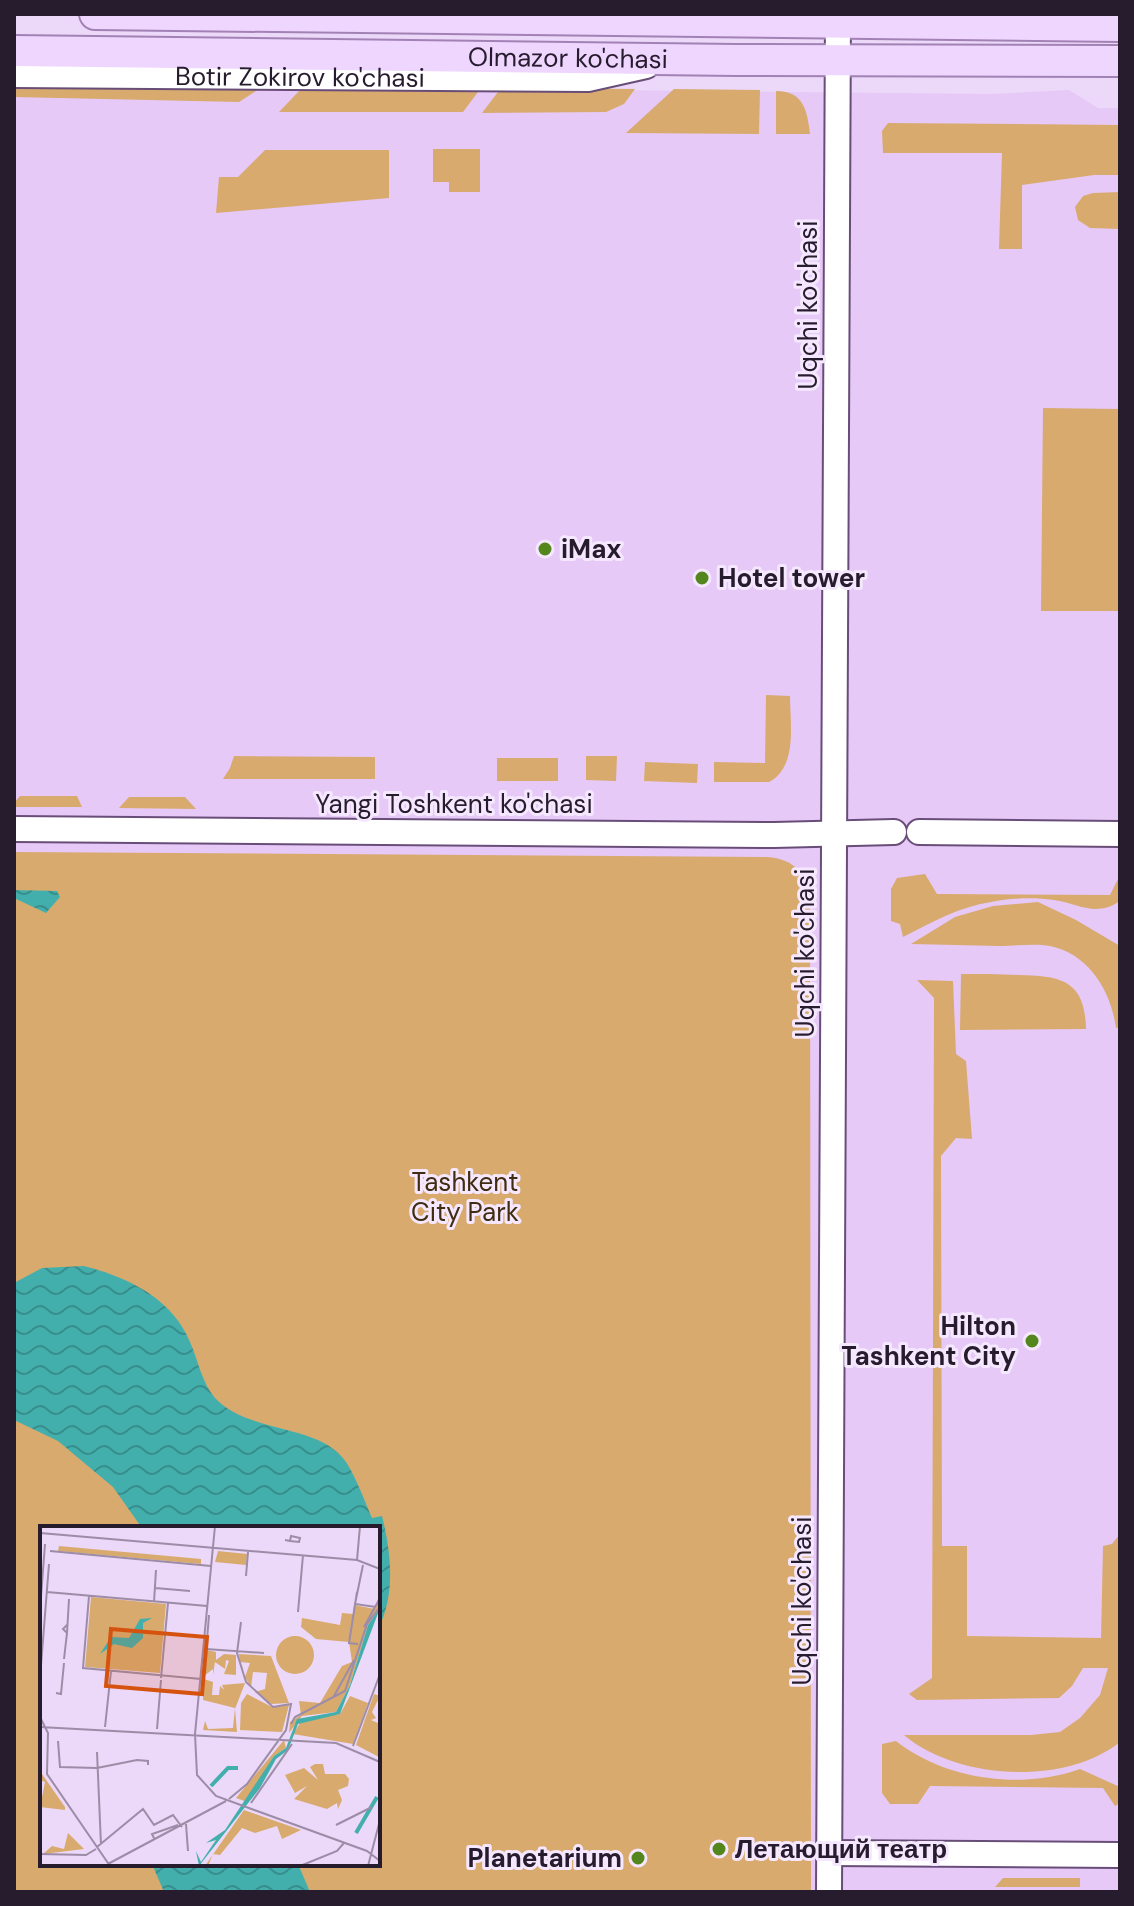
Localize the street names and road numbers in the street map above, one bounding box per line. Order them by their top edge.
street label: Olmazor ko'chasi [468,40,668,76]
street label: Botir Zokirov ko'chasi [175,59,425,95]
street label: Uqchi ko'chasi [791,220,825,390]
street label: Yangi Toshkent ko'chasi [315,787,593,821]
street label: Uqchi ko'chasi [788,868,822,1038]
street label: Uqchi ko'chasi [785,1516,819,1686]

